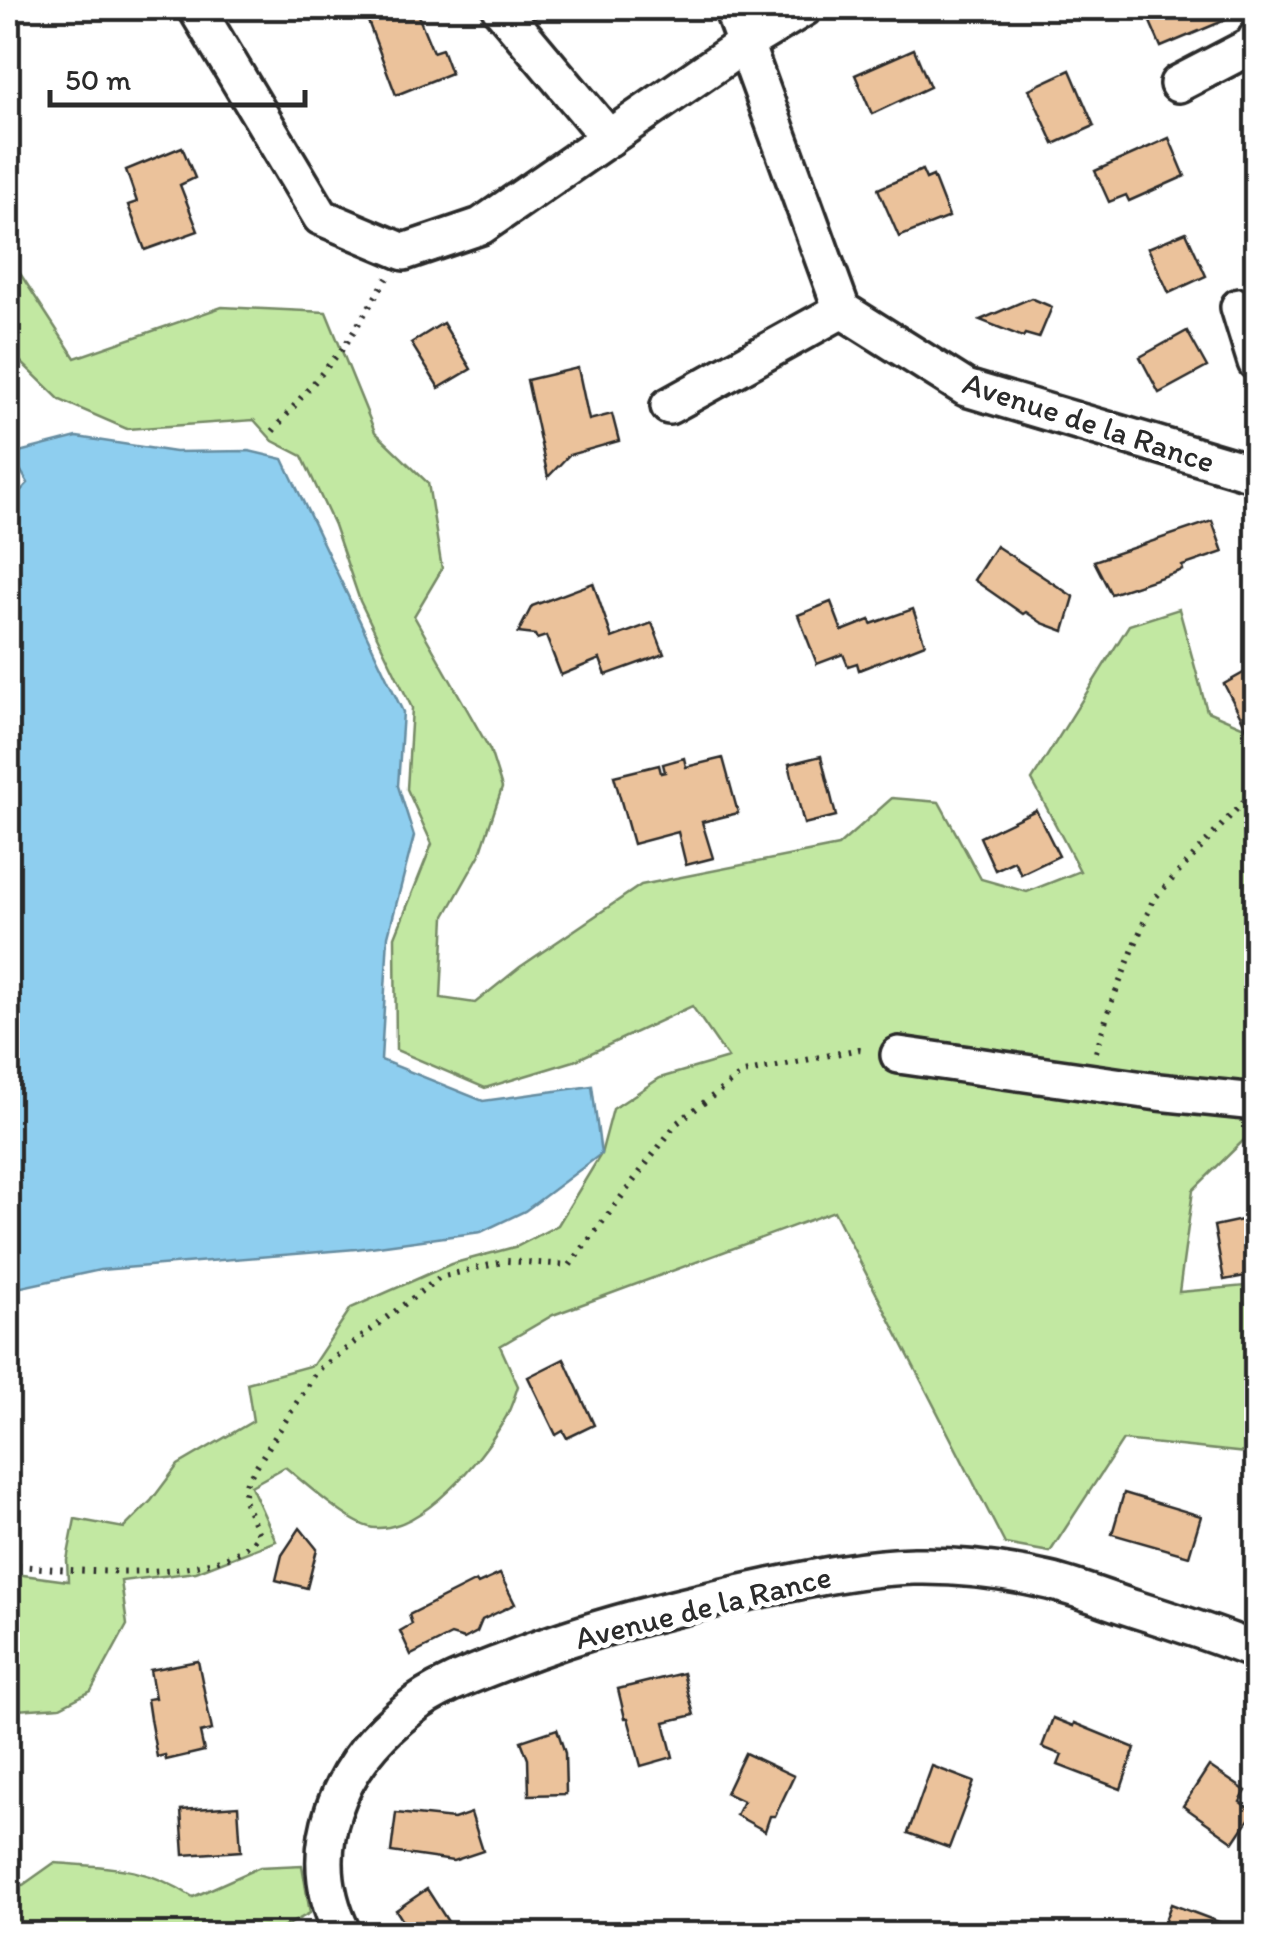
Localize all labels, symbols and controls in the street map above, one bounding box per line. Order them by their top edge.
scale bar [50,45,305,107]
text: 50 m [65,61,131,98]
street label: Avenue de la Rance [958,363,1220,481]
street label: Avenue de la Rance [571,1557,835,1657]

